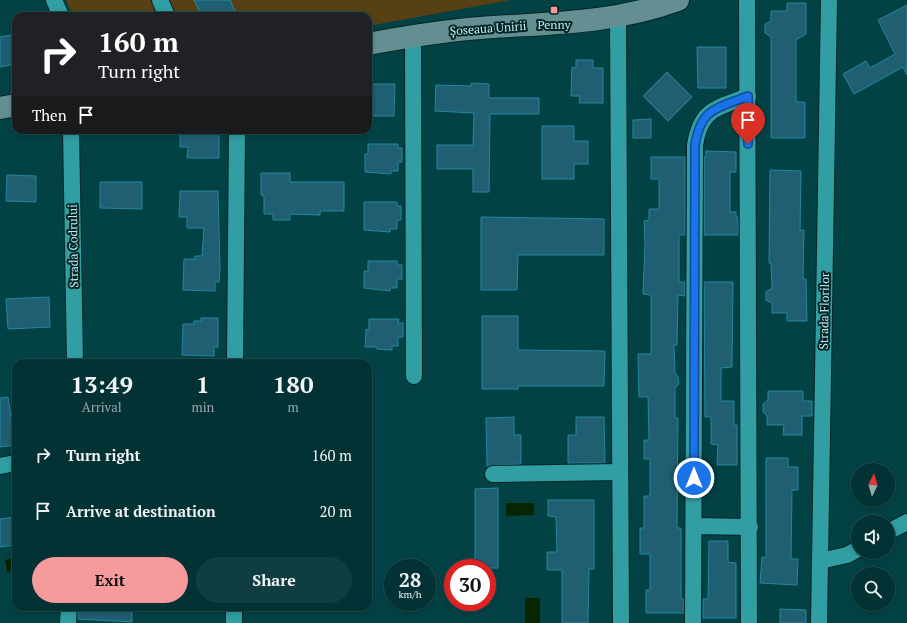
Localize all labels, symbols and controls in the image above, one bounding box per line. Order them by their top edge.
marker: Penny [549,5,559,15]
place label: Penny [537,17,572,32]
street label: Șoseaua Unirii [449,18,527,39]
text: 160 m [98,23,179,60]
icon: right [32,28,84,80]
text: Turn right [98,59,180,83]
pin [731,103,765,144]
icon: arrive [75,104,97,126]
text: Then [32,105,67,125]
icon: arrive [737,109,759,131]
street label: Strada Codrului [65,204,81,288]
street label: Strada Florilor [816,272,832,350]
text: 13:49 [70,368,133,400]
text: 1 [196,368,210,400]
text: 180 [273,368,313,400]
text: Arrival [82,398,122,416]
text: min [191,398,214,416]
text: m [288,398,299,416]
icon: right [32,444,54,466]
text: Turn right [66,445,141,465]
text: 160 m [311,445,352,465]
position arrow [673,457,715,499]
north arrow [851,463,895,507]
map controls [851,463,895,611]
icon: arrive [32,500,54,522]
text: Arrive at destination [66,501,216,521]
text: 20 m [319,501,352,521]
button: sound [851,515,895,559]
button: Exit [32,557,188,603]
button: Share [196,557,352,603]
speed limit sign: 30 [444,559,496,611]
text: 28 [399,566,421,593]
button: search [851,567,895,611]
text: km/h [398,588,422,601]

